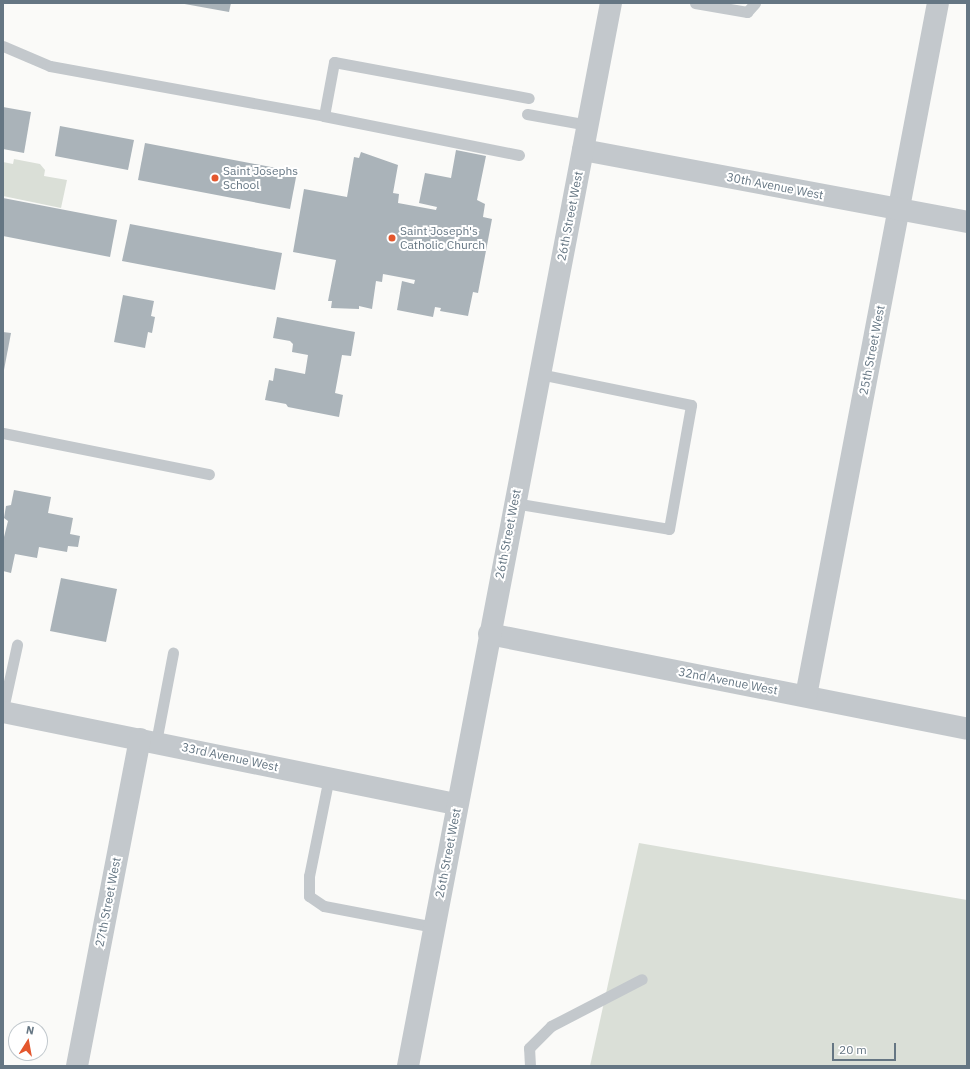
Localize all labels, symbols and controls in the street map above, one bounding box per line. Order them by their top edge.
place label: Saint Josephs School [223,164,298,192]
street label: 26th Street West [554,170,586,262]
street label: 30th Avenue West [725,170,825,202]
marker: Saint Josephs School [210,173,220,183]
place label: Saint Joseph's Catholic Church [400,224,485,252]
marker: Saint Joseph's Catholic Church [387,233,397,243]
street label: 25th Street West [856,304,888,396]
street label: 26th Street West [492,488,524,580]
street label: 32nd Avenue West [677,664,779,698]
street label: 33rd Avenue West [180,740,280,774]
street label: 26th Street West [432,807,464,899]
street label: 27th Street West [92,856,124,948]
north arrow [8,1021,48,1061]
text: N [25,1023,35,1038]
scale bar [834,1035,898,1061]
text: 20 m [839,1042,867,1057]

